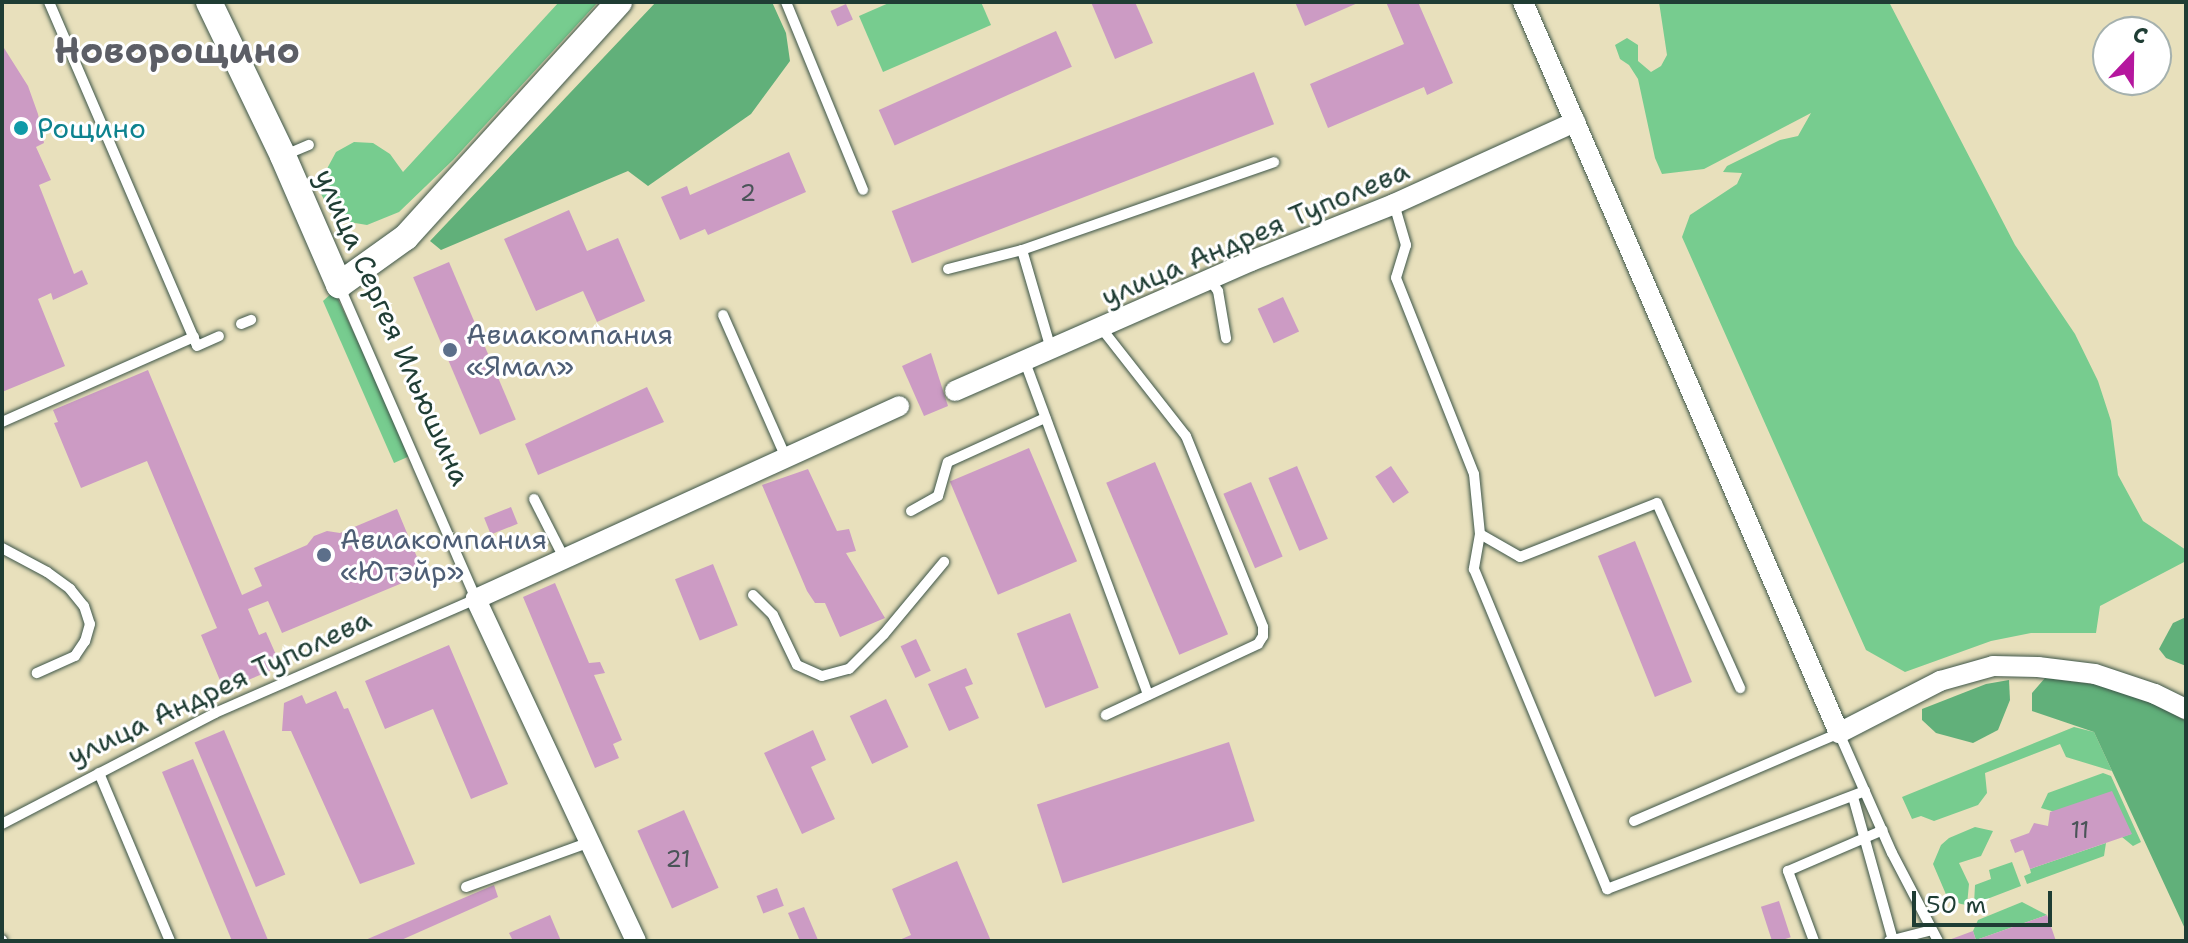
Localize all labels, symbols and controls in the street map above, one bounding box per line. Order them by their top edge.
north arrow [2092,16,2172,96]
text: С [2129,19,2152,51]
district label: Новорощино [54,29,300,73]
place label: Рощино [37,111,146,145]
marker: Рощино [12,119,30,137]
street label: улица Андрея Туполева [1096,153,1414,313]
street label: улица Сергея Ильюшина [308,164,478,490]
house number: 2 [740,180,756,208]
place label: Авиакомпания «Ямал» [466,317,673,383]
marker: Авиакомпания «Ямал» [441,341,459,359]
place label: Авиакомпания «Ютэйр» [340,522,547,588]
marker: Авиакомпания «Ютэйр» [315,546,333,564]
street label: улица Андрея Туполева [62,602,376,772]
house number: 11 [2070,817,2090,845]
house number: 21 [665,846,691,874]
scale bar [1916,875,2056,925]
text: 50 m [1926,889,1986,921]

